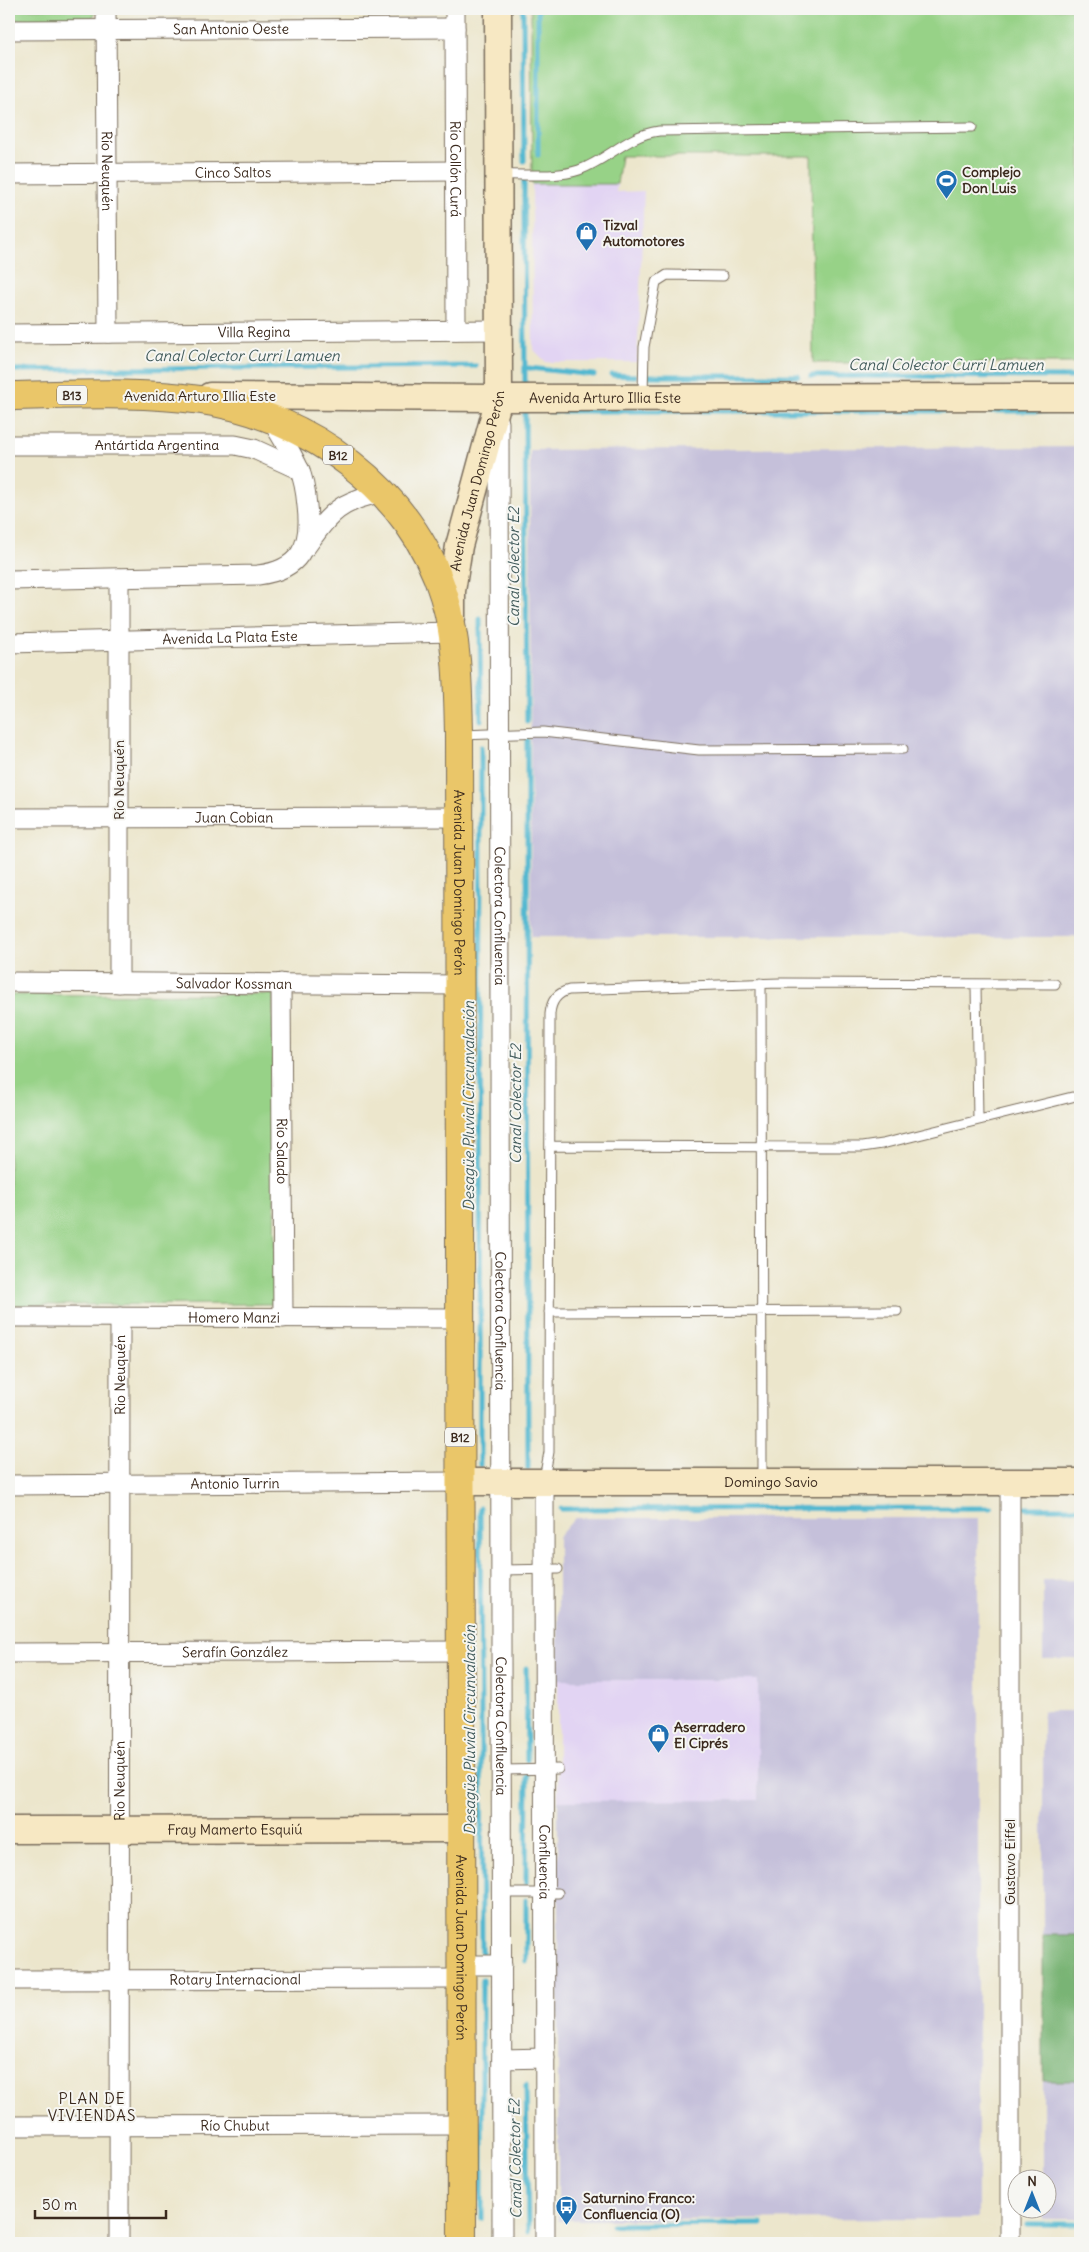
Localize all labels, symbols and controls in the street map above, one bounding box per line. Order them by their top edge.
street label: San Antonio Oeste [173,20,289,38]
street label: Río Collón Curá [446,121,465,217]
street label: Río Neuquén [98,131,116,211]
street label: Cinco Saltos [195,163,271,182]
place label: Complejo Don Luis [962,163,1021,197]
sports icon: Complejo Don Luis [934,168,958,199]
place label: Tizval Automotores [603,216,685,250]
shop icon: Tizval Automotores [575,221,599,252]
street label: Villa Regina [218,323,290,341]
water label: Canal Colector Curri Lamuen [144,346,340,365]
water label: Canal Colector Curri Lamuen [848,355,1044,374]
road number: B13 [57,386,87,404]
street label: Avenida Arturo Illia Este [124,387,276,405]
street label: Avenida Arturo Illia Este [529,389,681,407]
street label: Avenida Juan Domingo Perón [446,391,508,573]
street label: Antártida Argentina [95,436,219,454]
road number: B12 [323,446,353,464]
water label: Canal Colector E2 [504,505,523,627]
street label: Avenida La Plata Este [162,627,298,648]
street label: Río Neuquén [110,740,128,820]
street label: Avenida Juan Domingo Perón [450,790,468,976]
street label: Juan Cobian [195,808,273,827]
street label: Colectora Confluencia [491,846,509,986]
street label: Salvador Kossman [176,974,292,993]
water label: Desagüe Pluvial Circunvalación [459,1001,478,1211]
water label: Canal Colector E2 [506,1042,525,1164]
street label: Río Salado [273,1118,291,1184]
street label: Colectora Confluencia [491,1251,510,1391]
street label: Homero Manzi [188,1308,280,1327]
street label: Rio Neuquén [111,1335,129,1415]
road number: B12 [445,1428,475,1446]
street label: Domingo Savio [724,1473,818,1491]
street label: Antonio Turrin [190,1474,280,1493]
water label: Desagüe Pluvial Circunvalación [460,1625,479,1835]
street label: Serafín González [182,1643,288,1661]
street label: Colectora Confluencia [492,1656,510,1796]
place label: Aserradero El Ciprés [674,1718,745,1752]
shop icon: Aserradero El Ciprés [646,1723,670,1754]
street label: Rio Neuquén [110,1741,129,1821]
street label: Gustavo Eiffel [1001,1819,1019,1905]
street label: Fray Mamerto Esquiú [168,1820,302,1839]
street label: Confluencia [535,1825,554,1899]
street label: Avenida Juan Domingo Perón [452,1855,471,2041]
street label: Rotary Internacional [169,1970,301,1989]
district label: PLAN DE VIVIENDAS [48,2089,136,2125]
water label: Canal Colector E2 [504,2097,526,2219]
street label: Río Chubut [200,2116,270,2135]
north arrow [1006,2170,1056,2220]
text: N [1027,2172,1037,2190]
scale bar [35,2187,166,2219]
place label: Saturnino Franco: Confluencia (O) [583,2189,695,2223]
bus stop icon: Saturnino Franco: Confluencia (O) [555,2194,579,2225]
text: 50 m [42,2195,77,2214]

